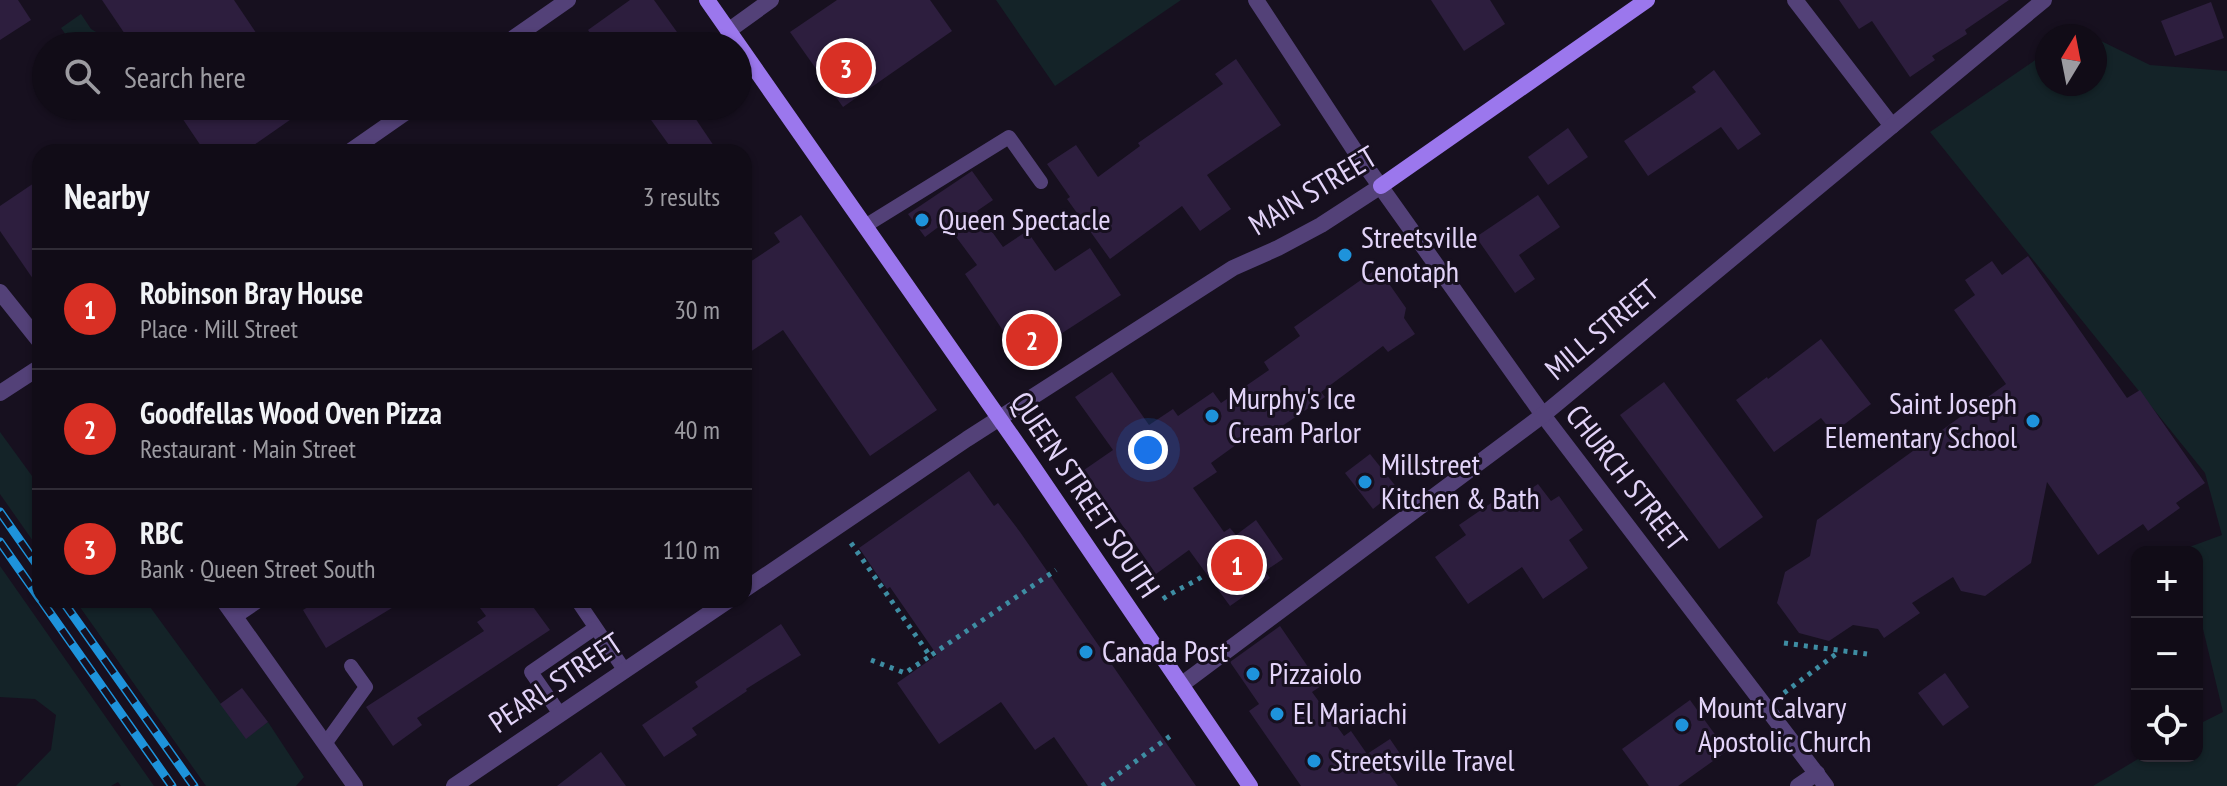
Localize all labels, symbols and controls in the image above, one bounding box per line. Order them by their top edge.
north arrow [2035,24,2107,96]
search box [32,32,752,120]
pin: 3 [820,38,872,98]
icon: search [60,54,104,98]
text: Search here [124,57,246,96]
street label: MAIN STREET [1241,136,1383,243]
text: Nearby [64,174,149,218]
text: 3 results [643,180,720,213]
place label: Queen Spectacle [938,199,1111,238]
marker: Queen Spectacle [913,211,931,229]
place label: Streetsville Cenotaph [1361,217,1478,290]
marker: Streetsville Cenotaph [1336,246,1354,264]
street label: MILL STREET [1536,270,1666,388]
text: Robinson Bray House [140,273,363,312]
text: 1 [84,293,96,326]
text: 30 m [674,293,720,326]
pin: 2 [1006,310,1058,370]
text: Place · Mill Street [140,312,298,345]
place label: Murphy's Ice Cream Parlor [1228,378,1362,451]
place label: Saint Joseph Elementary School [1825,383,2017,456]
street label: QUEEN STREET SOUTH [1003,384,1170,605]
text: Goodfellas Wood Oven Pizza [140,393,442,432]
street label: CHURCH STREET [1558,396,1696,558]
marker: Murphy's Ice Cream Parlor [1203,407,1221,425]
marker: Saint Joseph Elementary School [2024,412,2042,430]
text: 2 [84,413,96,446]
text: 40 m [674,413,720,446]
your location [1128,430,1168,470]
text: Restaurant · Main Street [140,432,356,465]
place label: Millstreet Kitchen & Bath [1381,444,1540,517]
marker: Millstreet Kitchen & Bath [1356,473,1374,491]
text: RBC [140,513,184,552]
text: 3 [84,533,96,566]
text: 110 m [662,533,720,566]
pin: 1 [1211,535,1263,595]
map controls [2131,546,2203,762]
button: + [2131,546,2203,618]
text: Bank · Queen Street South [140,552,375,585]
button: − [2131,618,2203,690]
street label: PEARL STREET [481,623,629,741]
place label: Canada Post [1102,631,1229,670]
marker: Canada Post [1077,643,1095,661]
place label: Pizzaiolo [1269,653,1362,692]
marker: Pizzaiolo [1244,665,1262,683]
place label: Mount Calvary Apostolic Church [1698,687,1871,760]
button: locate [2131,690,2203,762]
place label: El Mariachi [1293,693,1407,732]
marker: El Mariachi [1268,705,1286,723]
marker: Mount Calvary Apostolic Church [1673,716,1691,734]
place label: Streetsville Travel [1330,740,1514,779]
marker: Streetsville Travel [1305,752,1323,770]

